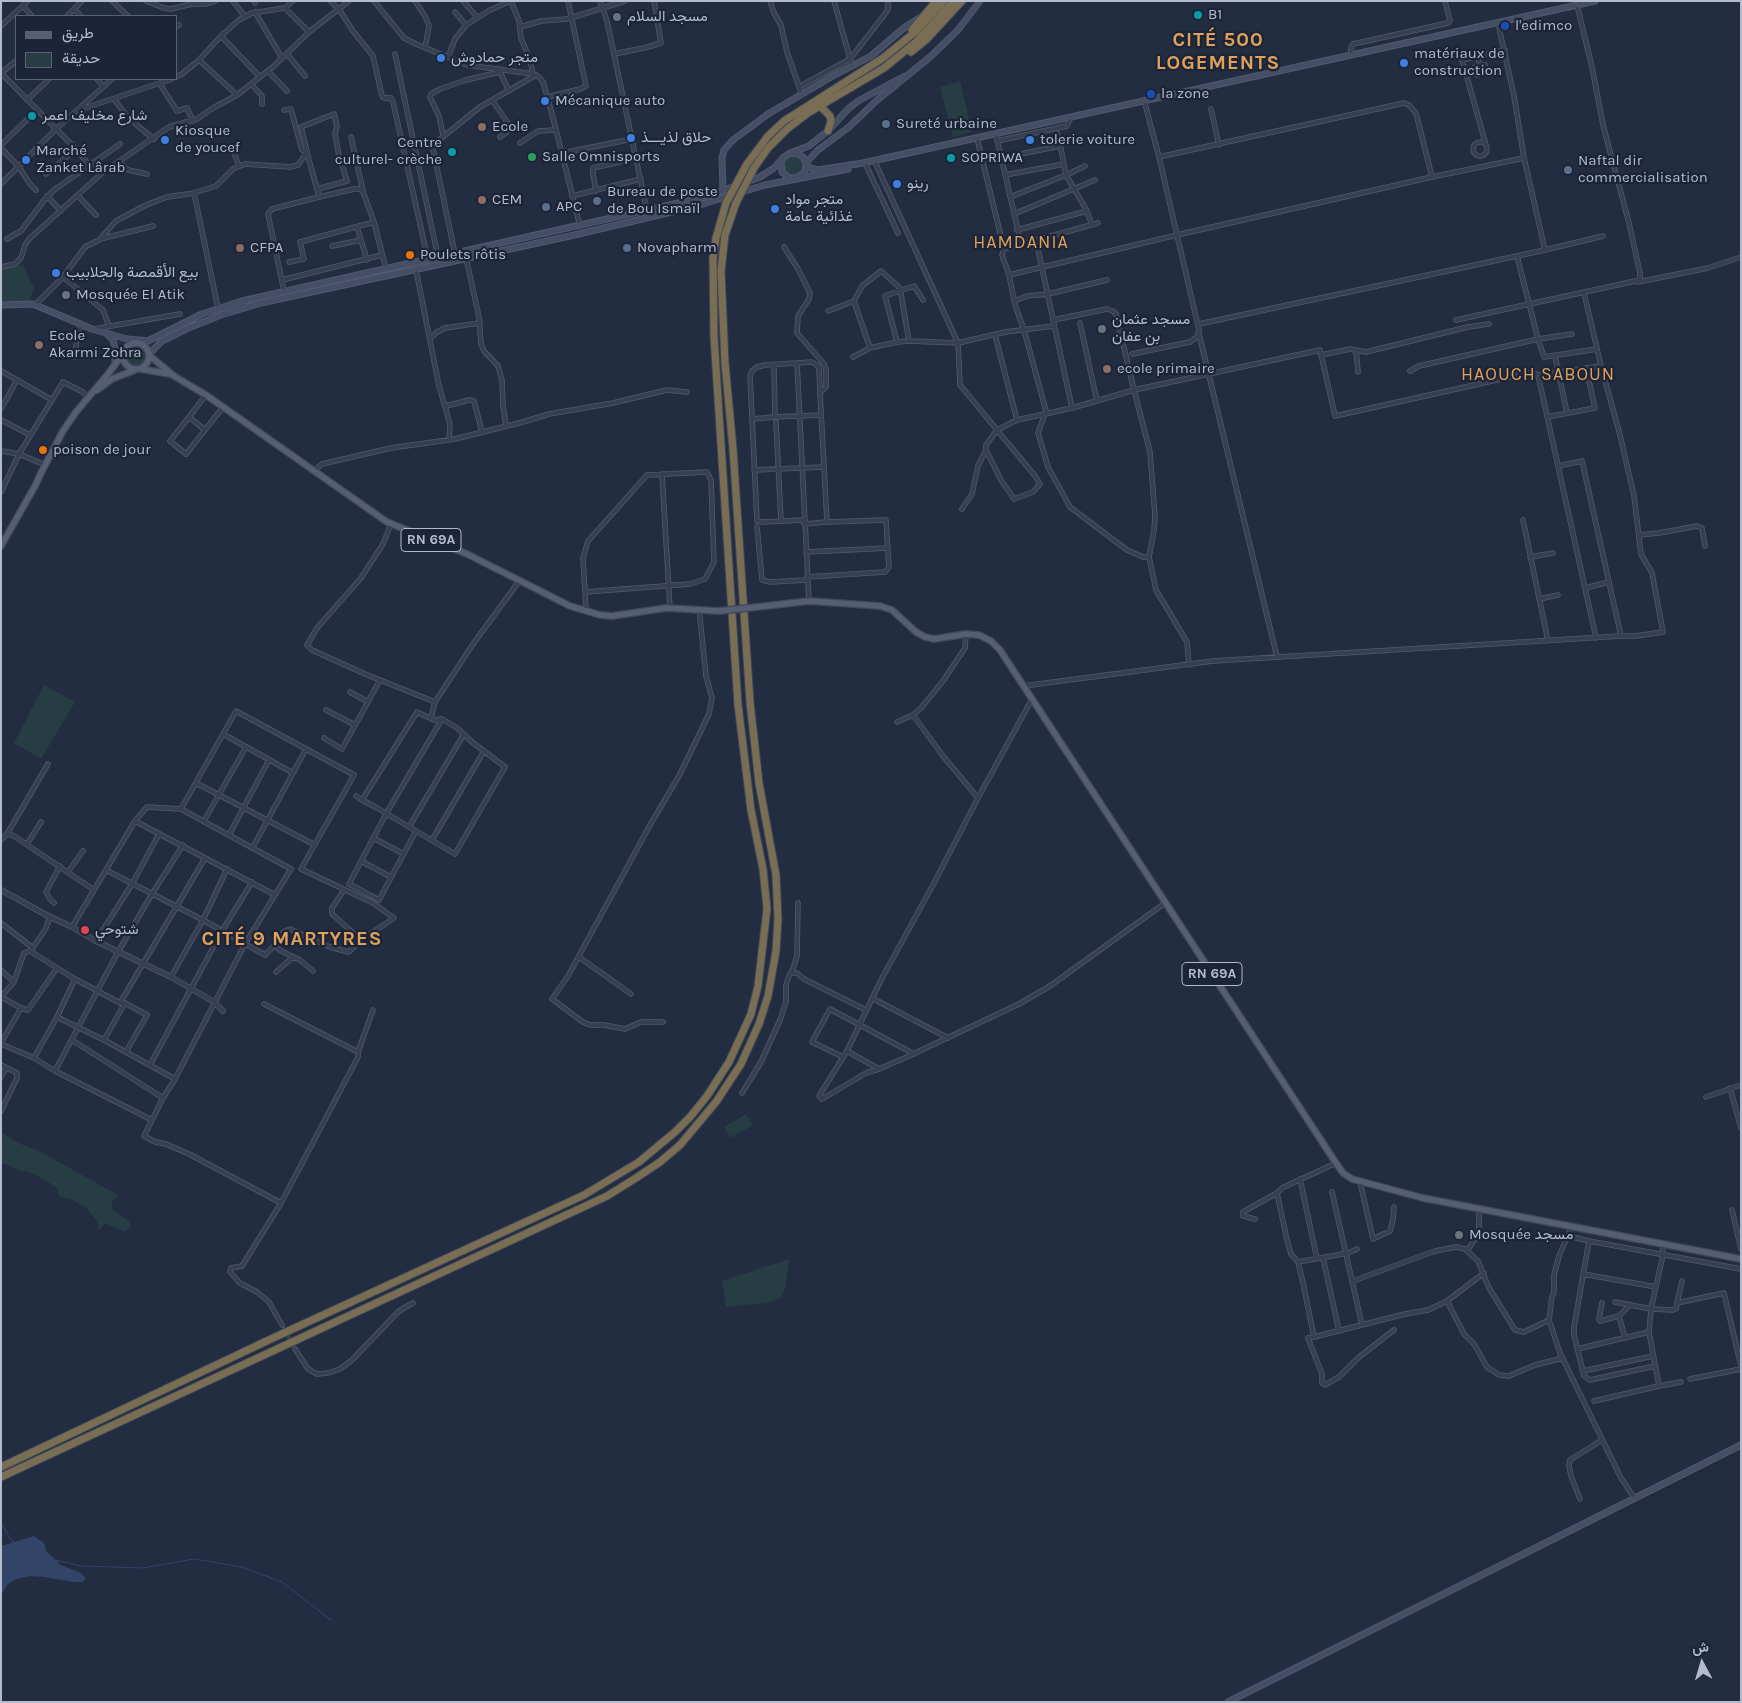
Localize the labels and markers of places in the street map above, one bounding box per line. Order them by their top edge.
place label: B1 [1208,6,1222,24]
place label: مسجد السلام [627,8,708,26]
marker: B1 [1192,9,1204,21]
marker: مسجد السلام [611,11,623,23]
place label: l'edimco [1515,17,1572,35]
marker: l'edimco [1499,20,1511,32]
place label: matériaux de construction [1414,45,1505,80]
place label: متجر حمادوش [451,49,538,67]
marker: متجر حمادوش [435,52,447,64]
marker: matériaux de construction [1398,57,1410,69]
place label: la zone [1161,85,1209,103]
marker: la zone [1145,88,1157,100]
place label: Mécanique auto [555,92,665,110]
marker: Mécanique auto [539,95,551,107]
place label: شارع مخليف اعمر [42,107,147,125]
marker: شارع مخليف اعمر [26,110,38,122]
place label: Sureté urbaine [896,115,997,133]
place label: Ecole [492,118,528,136]
marker: Sureté urbaine [880,118,892,130]
marker: Ecole [476,121,488,133]
place label: Kiosque de youcef [175,122,240,157]
place label: حلاق لذيـــذ [641,129,711,147]
place label: tolerie voiture [1040,131,1135,149]
marker: حلاق لذيـــذ [625,132,637,144]
marker: Kiosque de youcef [159,134,171,146]
place label: Centre culturel- crèche [335,134,442,169]
marker: tolerie voiture [1024,134,1036,146]
place label: Marché Zanket Lârab [36,142,125,177]
marker: Centre culturel- crèche [446,146,458,158]
place label: Salle Omnisports [542,148,660,166]
place label: SOPRIWA [961,149,1023,167]
marker: Salle Omnisports [526,151,538,163]
marker: SOPRIWA [945,152,957,164]
place label: Naftal dir commercialisation [1578,152,1708,187]
marker: Marché Zanket Lârab [20,154,32,166]
marker: Naftal dir commercialisation [1562,164,1574,176]
place label: رينو [907,175,929,193]
marker: رينو [891,178,903,190]
place label: Bureau de poste de Bou Ismaïl [607,183,718,218]
place label: CEM [492,191,522,209]
place label: متجر مواد غذائية عامة [785,191,853,226]
marker: CEM [476,194,488,206]
marker: Bureau de poste de Bou Ismaïl [591,195,603,207]
place label: APC [556,198,582,216]
marker: APC [540,201,552,213]
marker: متجر مواد غذائية عامة [769,203,781,215]
place label: CFPA [250,239,283,257]
place label: Novapharm [637,239,717,257]
marker: CFPA [234,242,246,254]
marker: Novapharm [621,242,633,254]
place label: Poulets rôtis [420,246,506,264]
marker: Poulets rôtis [404,249,416,261]
place label: بيع الأقمصة والجلابيب [66,264,198,282]
marker: بيع الأقمصة والجلابيب [50,267,62,279]
place label: Mosquée El Atik [76,286,185,304]
marker: Mosquée El Atik [60,289,72,301]
place label: مسجد عثمان بن عفان [1112,311,1190,346]
marker: مسجد عثمان بن عفان [1096,323,1108,335]
place label: Ecole Akarmi Zohra [49,327,142,362]
marker: Ecole Akarmi Zohra [33,339,45,351]
place label: ecole primaire [1117,360,1215,378]
marker: ecole primaire [1101,363,1113,375]
place label: poison de jour [53,441,151,459]
marker: poison de jour [37,444,49,456]
place label: شتوحي [95,921,139,939]
marker: شتوحي [79,924,91,936]
place label: Mosquée مسجد [1469,1226,1573,1244]
marker: Mosquée مسجد [1453,1229,1465,1241]

